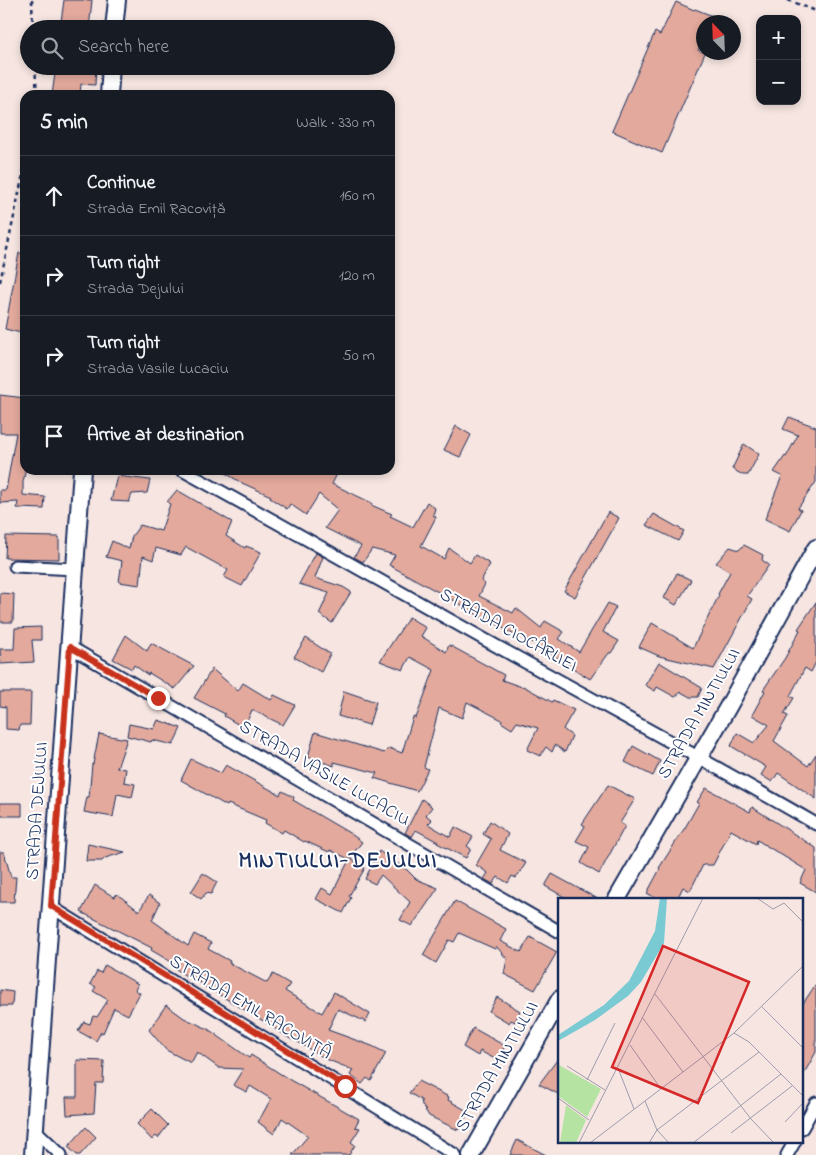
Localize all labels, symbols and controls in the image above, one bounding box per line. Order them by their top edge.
north arrow [696,15,741,60]
map controls [756,15,801,105]
button: + [756,15,801,60]
search box [20,20,395,75]
icon: search [38,34,66,62]
text: Search here [78,34,169,61]
button: − [756,60,801,105]
text: 5 min [40,108,88,138]
text: Walk · 330 m [296,111,375,135]
text: Continue [87,170,155,197]
icon: ahead [40,182,68,210]
text: 160 m [340,184,375,208]
text: Strada Emil Racoviță [87,197,225,221]
text: Turn right [87,250,160,277]
icon: right [40,262,68,290]
text: 120 m [339,264,375,288]
text: Strada Dejului [87,277,184,301]
text: Turn right [87,330,160,357]
icon: right [40,342,68,370]
text: 50 m [343,344,375,368]
text: Strada Vasile Lucaciu [87,357,229,381]
icon: arrive [40,422,68,450]
text: Arrive at destination [87,422,244,449]
street label: STRADA CIOCÂRLIEI [435,582,581,680]
street label: STRADA MINTIULUI [652,644,748,784]
route end [147,687,170,710]
street label: STRADA VASILE LUCACIU [234,714,414,834]
street label: STRADA DEJULUI [20,741,56,881]
district label: MINTIULUI-DEJULUI [239,846,437,878]
inset map [558,898,804,1142]
street label: STRADA EMIL RACOVIȚĂ [164,949,336,1067]
street label: STRADA MINTIULUI [450,997,546,1137]
route start [334,1075,357,1098]

